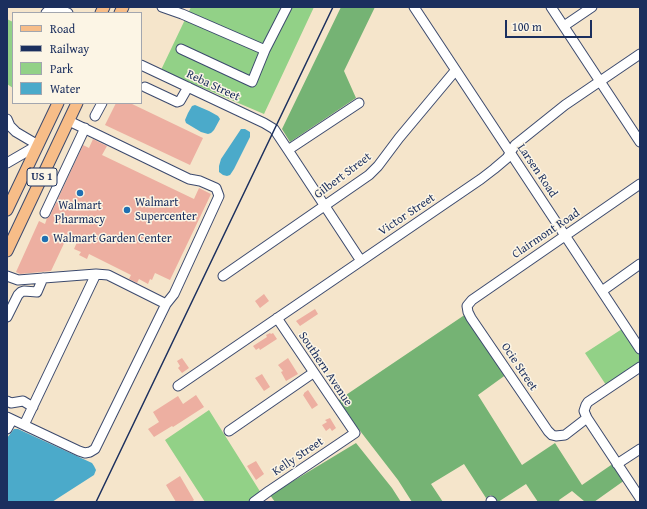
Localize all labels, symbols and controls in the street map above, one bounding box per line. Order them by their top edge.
legend [12,12,142,104]
scale bar [507,12,594,38]
text: 100 m [512,18,542,35]
text: Road [50,20,75,37]
text: Railway [50,40,89,57]
text: Park [50,60,73,77]
street label: Reba Street [184,67,242,105]
text: Water [50,80,80,97]
street label: Larsen Road [514,142,560,200]
street label: Gilbert Street [312,150,374,202]
road number: US 1 [27,168,57,186]
marker: Walmart Pharmacy [75,188,85,198]
street label: Victor Street [376,191,438,239]
place label: Walmart Supercenter [135,196,197,224]
place label: Walmart Pharmacy [55,199,105,227]
marker: Walmart Supercenter [122,205,132,215]
street label: Clairmont Road [509,206,583,262]
place label: Walmart Garden Center [53,232,172,246]
marker: Walmart Garden Center [40,234,50,244]
street label: Southern Avenue [295,329,355,409]
street label: Ocie Street [498,340,540,394]
street label: Kelly Street [270,435,326,479]

